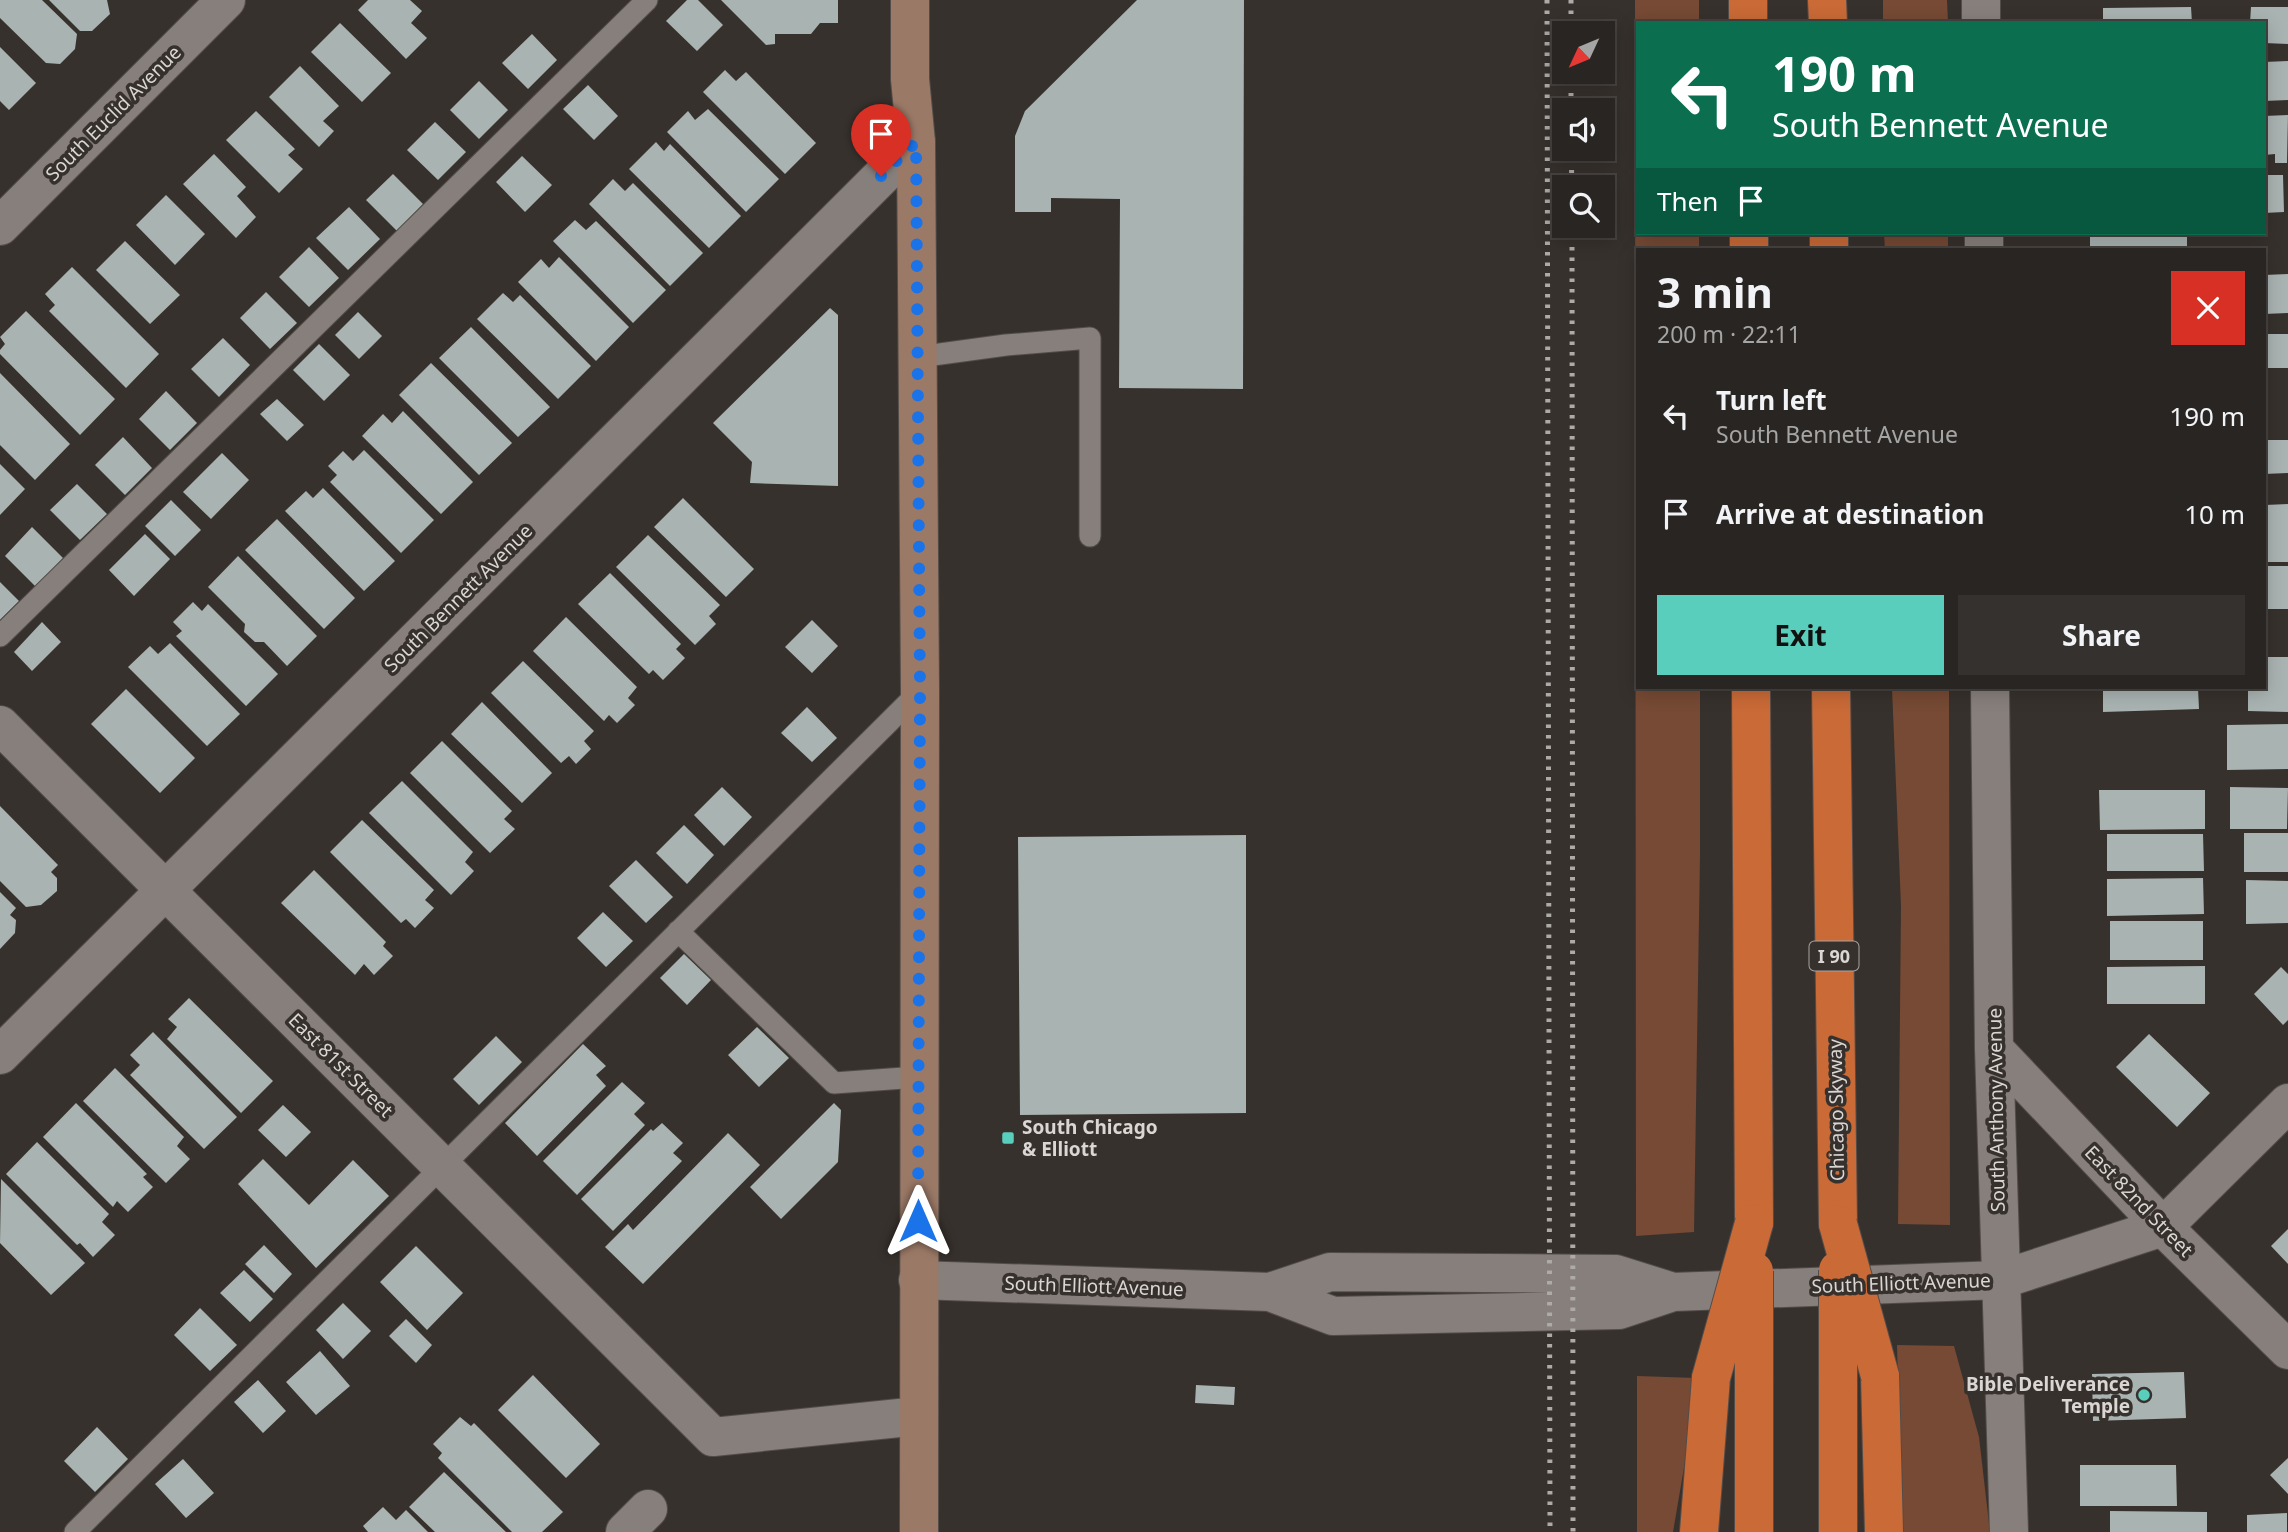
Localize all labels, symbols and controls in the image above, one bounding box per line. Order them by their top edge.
north arrow [1552,21,1615,84]
map controls [1552,21,1615,238]
street label: South Euclid Avenue [40,40,186,186]
text: 190 m [1772,40,1917,106]
icon: left [1657,49,1748,140]
button: sound [1552,98,1615,161]
text: South Bennett Avenue [1772,103,2109,146]
pin [851,104,911,176]
icon: arrive [862,115,900,153]
button: search [1552,175,1615,238]
icon: arrive [1732,182,1770,220]
text: Then [1657,183,1718,219]
text: 3 min [1657,263,1773,320]
button: close [2171,271,2245,345]
text: 200 m · 22:11 [1657,318,1801,350]
text: Turn left [1716,382,1827,418]
icon: left [1657,397,1695,435]
text: 190 m [2169,398,2245,434]
text: South Bennett Avenue [1716,418,1958,450]
icon: arrive [1657,495,1695,533]
text: Arrive at destination [1716,496,1985,532]
text: 10 m [2184,496,2245,532]
street label: South Bennett Avenue [378,518,538,678]
button: Exit [1657,595,1944,675]
button: Share [1958,595,2245,675]
road number: I 90 [1810,942,1858,971]
street label: East 81st Street [283,1007,399,1123]
street label: South Anthony Avenue [1981,1008,2011,1212]
street label: Chicago Skyway [1822,1038,1850,1181]
place label: South Chicago & Elliott [1022,1114,1158,1162]
marker: South Chicago & Elliott [1000,1130,1016,1146]
street label: East 82nd Street [2079,1140,2199,1262]
position arrow [881,1184,955,1258]
street label: South Elliott Avenue [1811,1267,1991,1299]
street label: South Elliott Avenue [1004,1270,1184,1302]
place label: Bible Deliverance Temple [1966,1371,2130,1419]
marker: Bible Deliverance Temple [2136,1387,2152,1403]

